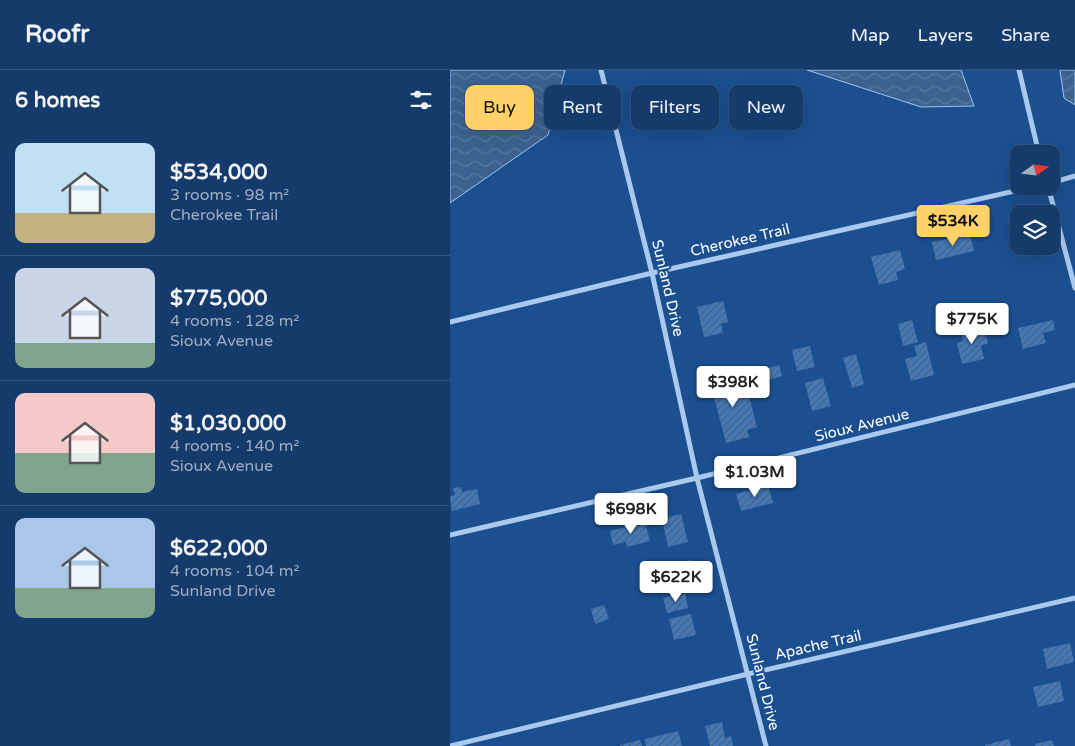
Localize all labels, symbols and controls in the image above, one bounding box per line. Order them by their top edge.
text: Roofr [25,20,90,49]
text: Map [851,24,890,46]
text: Layers [918,24,973,46]
text: Share [1001,24,1050,46]
chip: Buy [465,85,534,130]
chip: Rent [544,85,621,130]
chip: Filters [631,85,719,130]
chip: New [729,85,803,130]
icon: filters [407,86,435,114]
text: 6 homes [15,88,100,113]
north arrow [1010,145,1060,195]
map controls [1010,145,1060,255]
text: $534,000 [170,160,268,185]
icon: home [55,163,115,223]
text: 3 rooms · 98 m² [170,185,289,205]
pin: $534K [918,204,988,247]
text: Cherokee Trail [170,205,278,225]
button: layers [1010,205,1060,255]
text: $534K [928,211,978,231]
street label: Cherokee Trail [689,220,791,260]
street label: Sunland Drive [648,238,688,338]
text: $775,000 [170,286,267,311]
icon: home [55,288,115,348]
pin: $775K [937,302,1007,345]
text: $775K [947,309,997,329]
text: 4 rooms · 128 m² [170,311,299,331]
text: Sioux Avenue [170,331,273,351]
pin: $398K [698,366,768,408]
text: $398K [708,372,758,392]
street label: Sioux Avenue [813,405,911,445]
text: $1,030,000 [170,411,286,436]
icon: home [55,413,115,473]
text: 4 rooms · 140 m² [170,436,299,456]
text: Sioux Avenue [170,456,273,476]
pin: $1.03M [714,456,796,498]
text: $1.03M [725,462,785,482]
pin: $698K [596,492,666,535]
text: $698K [606,499,656,519]
text: $622,000 [170,536,268,561]
icon: home [55,538,115,598]
pin: $622K [641,560,711,603]
text: 4 rooms · 104 m² [170,561,299,581]
text: $622K [651,567,701,587]
text: Sunland Drive [170,581,276,601]
street label: Apache Trail [773,626,863,664]
street label: Sunland Drive [742,632,784,732]

